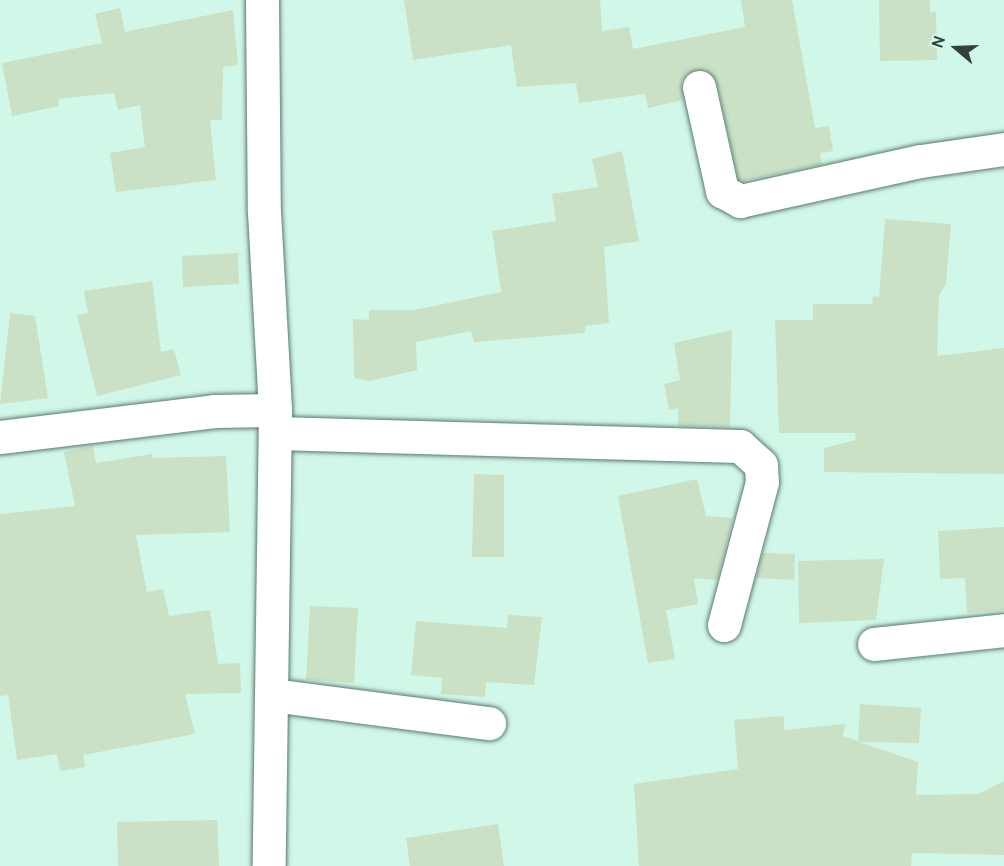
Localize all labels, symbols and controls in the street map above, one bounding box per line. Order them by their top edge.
north arrow [926,18,986,78]
text: N [928,34,949,50]

